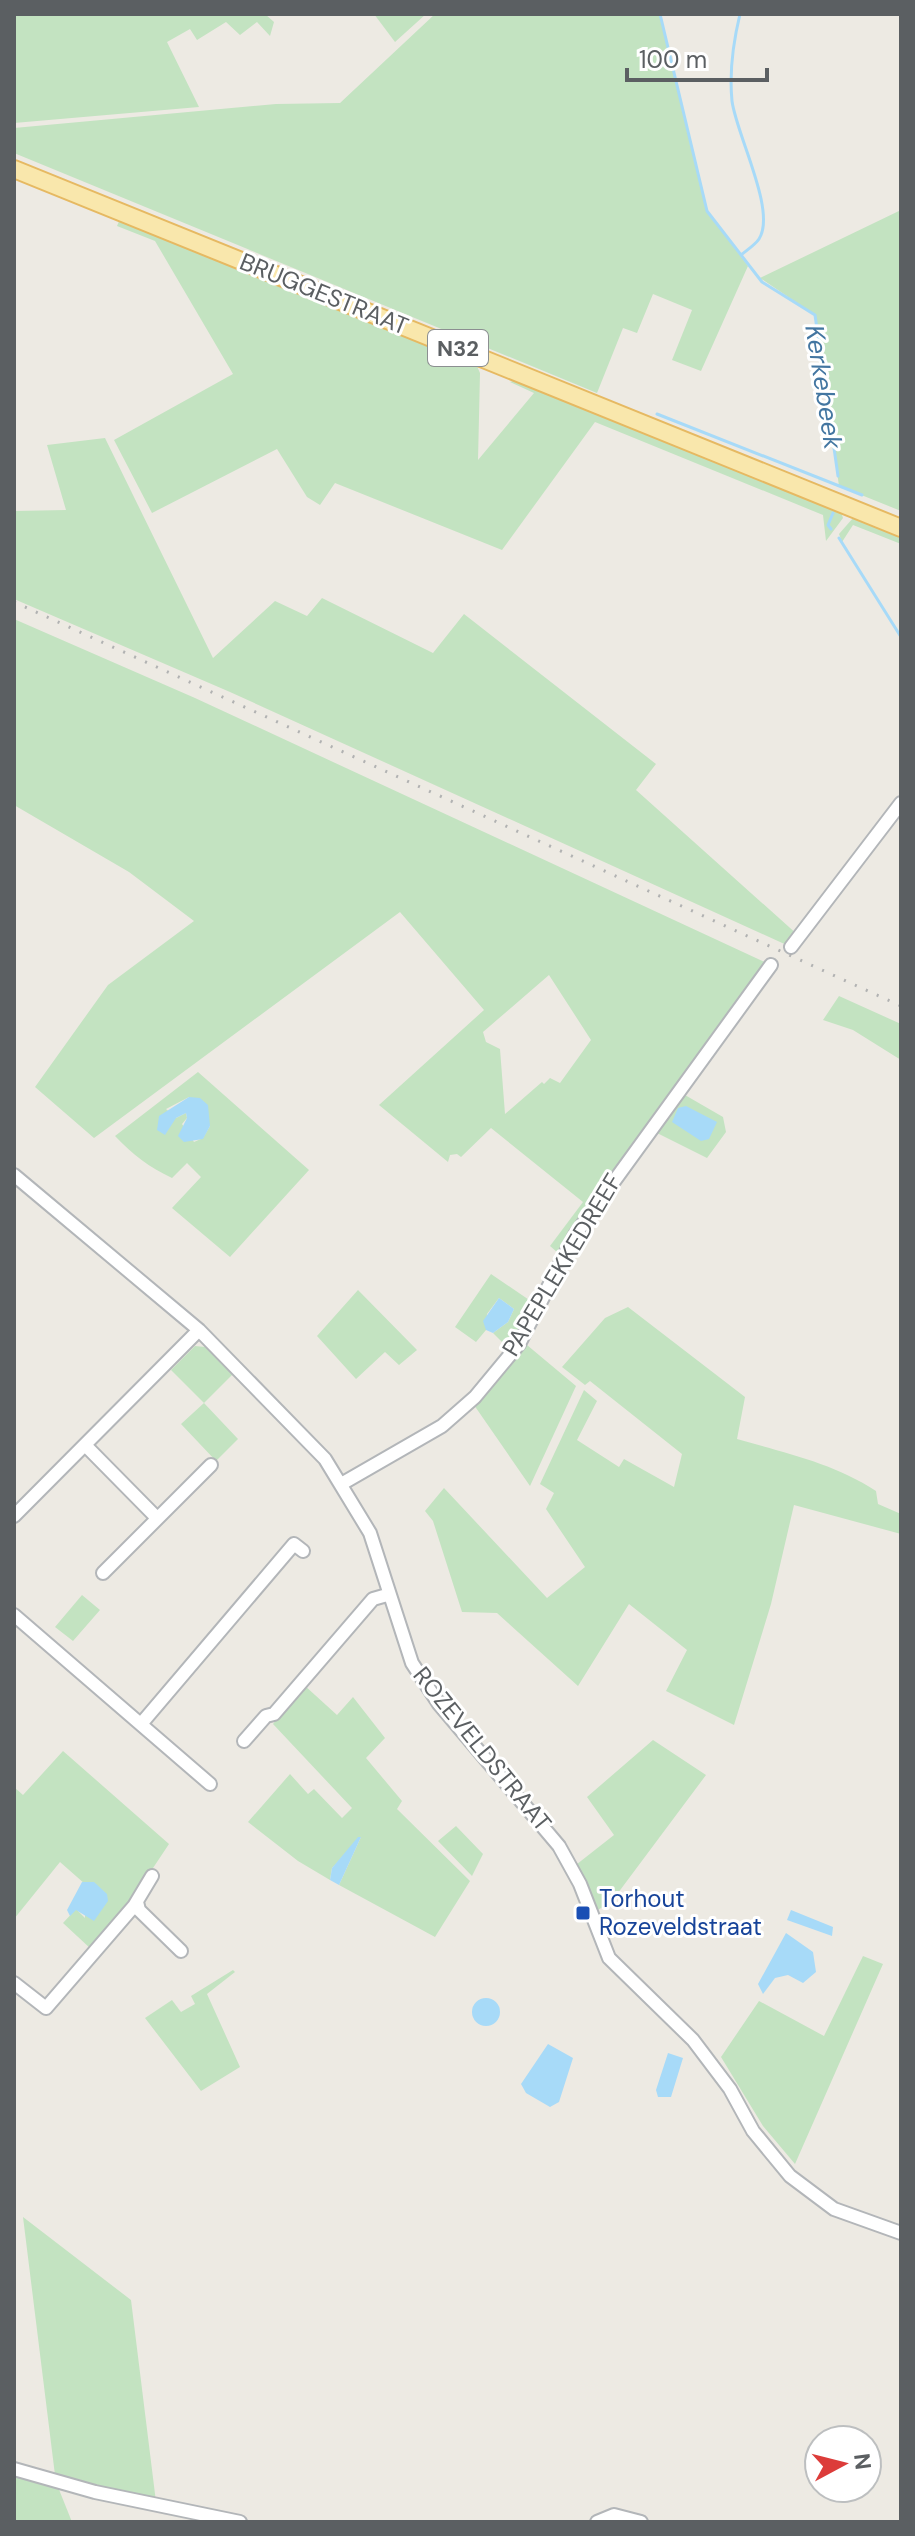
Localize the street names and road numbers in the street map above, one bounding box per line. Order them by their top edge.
street label: BRUGGESTRAAT [235,246,413,341]
road number: N32 [428,330,488,366]
street label: PAPEPLEKKEDREEF [495,1168,628,1362]
street label: ROZEVELDSTRAAT [407,1660,558,1837]

